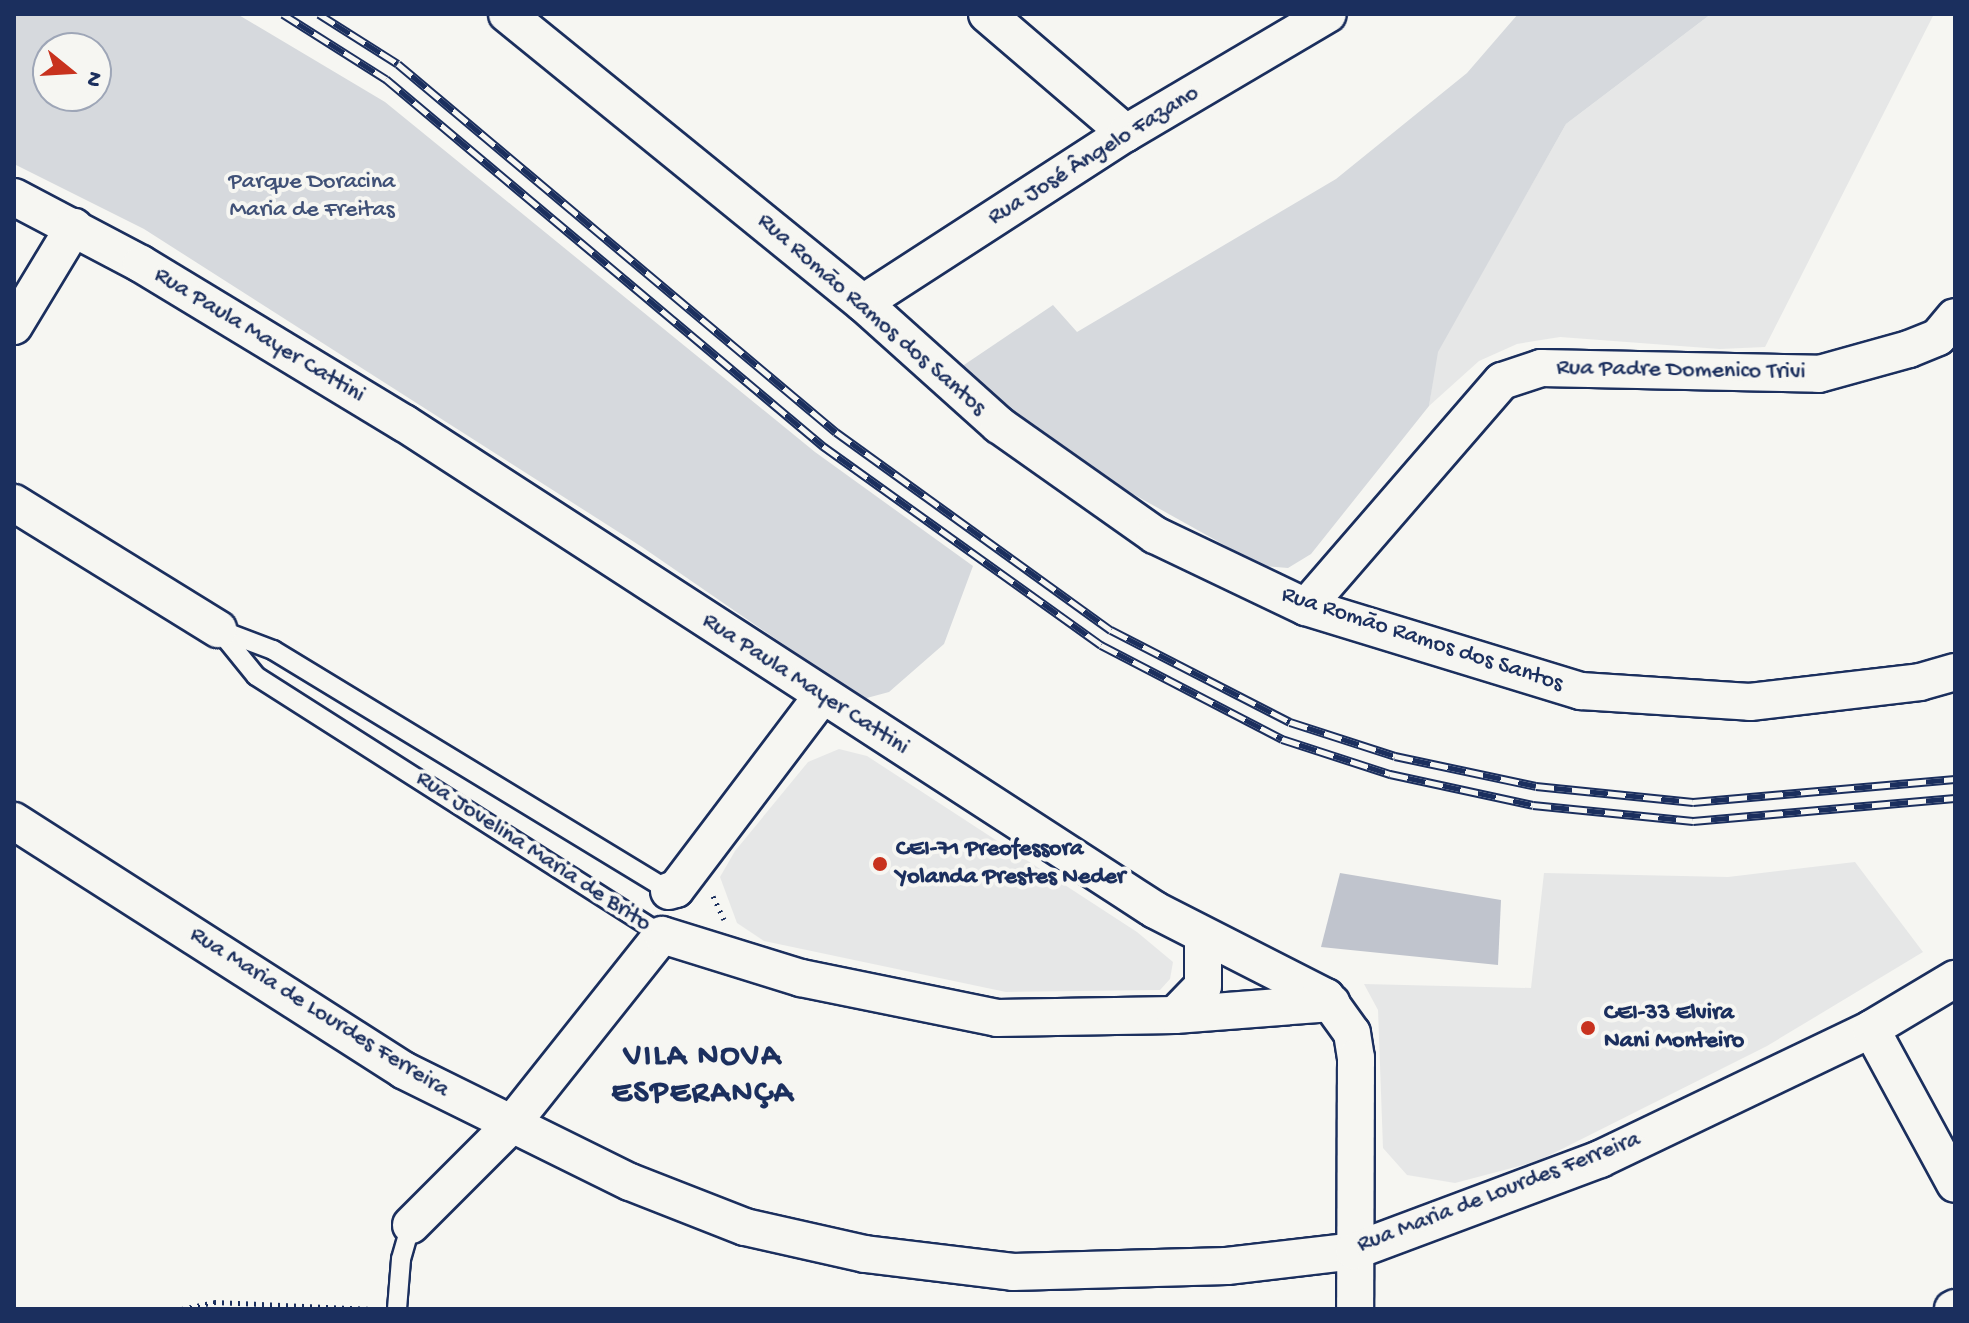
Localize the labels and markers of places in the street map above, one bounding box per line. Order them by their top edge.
place label: CEI-71 Preofessora Yolanda Prestes Neder [896,836,1125,892]
marker: CEI-71 Preofessora Yolanda Prestes Neder [871,855,889,873]
place label: CEI-33 Elvira Nani Monteiro [1604,1000,1744,1056]
marker: CEI-33 Elvira Nani Monteiro [1579,1019,1597,1037]

